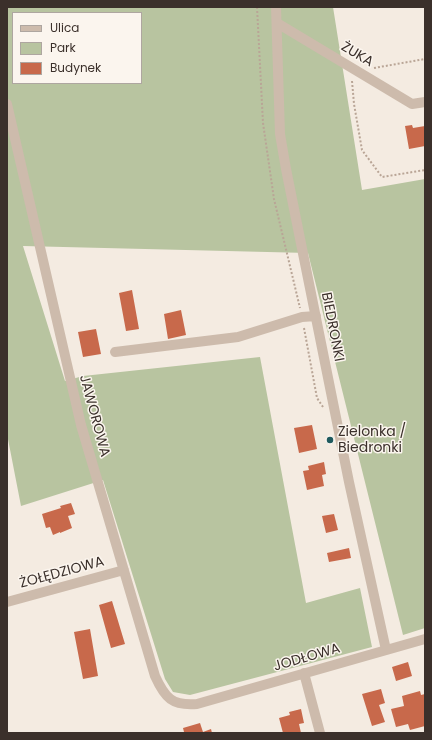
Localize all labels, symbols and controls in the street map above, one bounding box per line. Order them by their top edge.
legend [12,12,142,84]
text: Ulica [50,19,79,36]
text: Park [50,39,76,56]
street label: ŻUKA [338,39,376,71]
text: Budynek [50,59,101,76]
street label: BIEDRONKI [317,291,347,363]
street label: JAWOROWA [75,373,113,459]
place label: Zielonka / Biedronki [338,424,406,456]
marker: Zielonka / Biedronki [325,435,335,445]
street label: ŻOŁĘDZIOWA [18,554,106,592]
street label: JODŁOWA [272,640,342,676]

